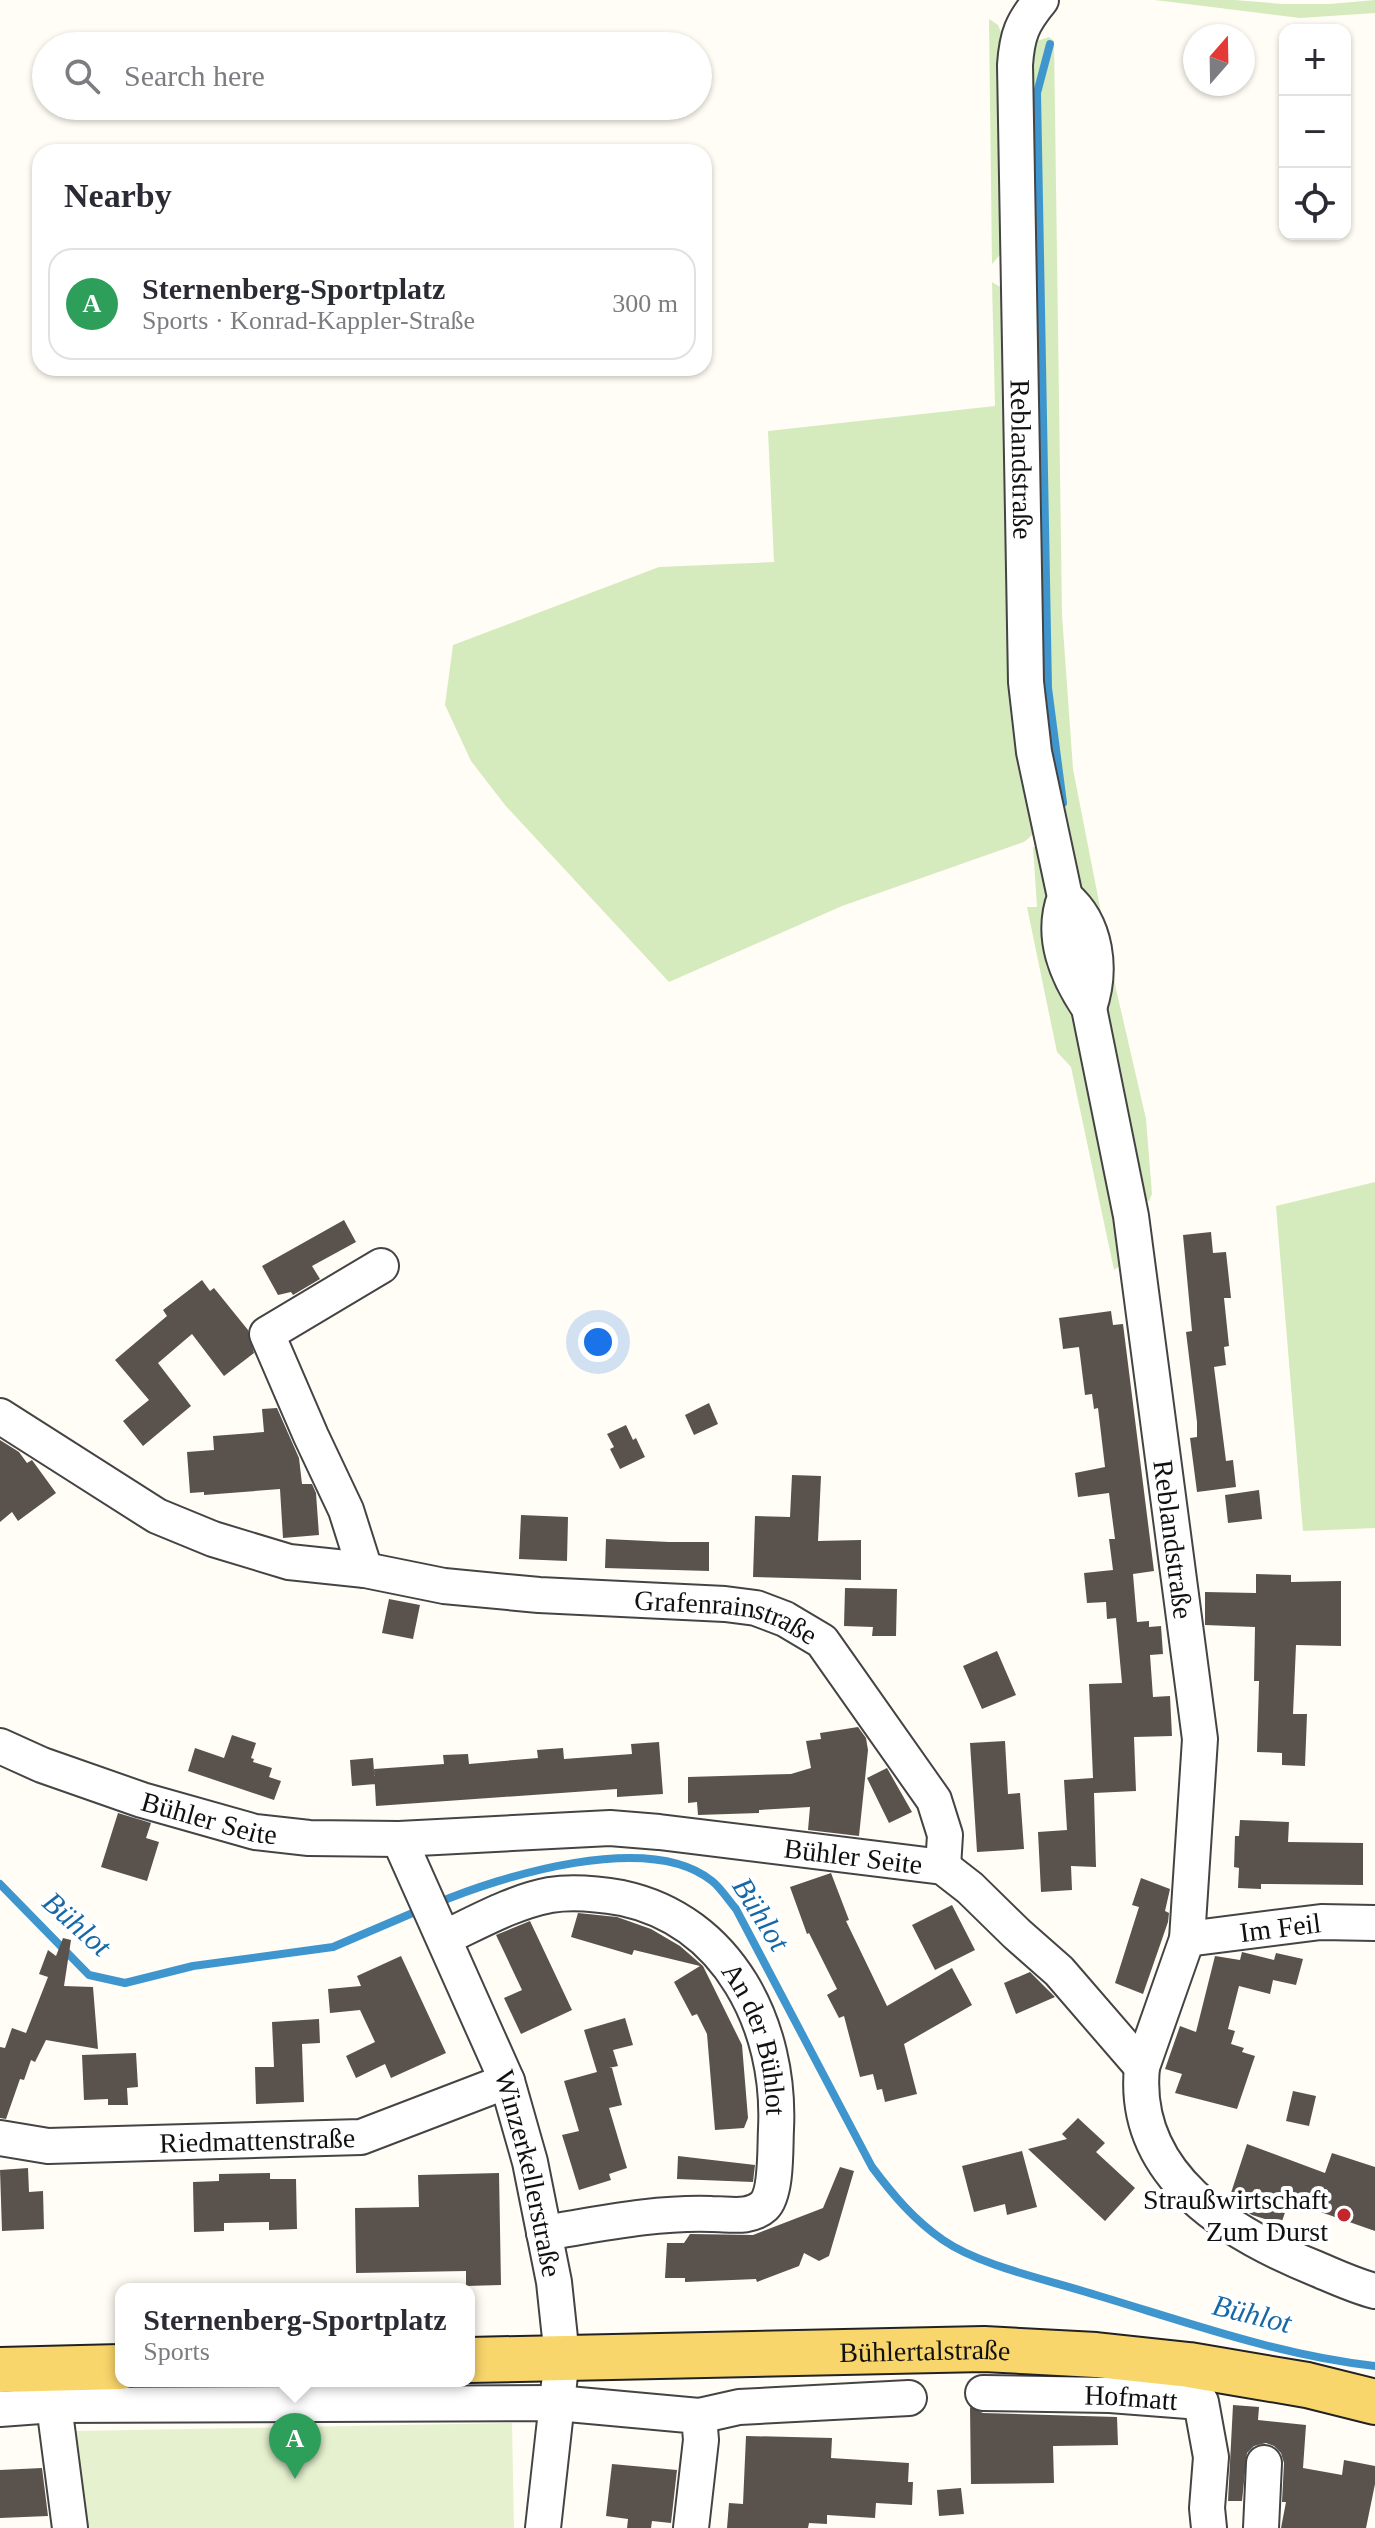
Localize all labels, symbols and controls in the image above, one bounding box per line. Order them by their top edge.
north arrow [1183,24,1255,96]
map controls [1279,24,1351,240]
button: + [1279,24,1351,96]
search box [32,32,712,120]
icon: search [60,54,104,98]
text: Search here [124,59,265,92]
button: − [1279,96,1351,168]
button: locate [1279,168,1351,240]
text: Nearby [64,177,172,214]
text: Sternenberg-Sportplatz [142,272,445,305]
text: A [83,289,101,318]
text: 300 m [612,289,678,318]
text: Sports · Konrad-Kappler-Straße [142,306,475,335]
street label: Reblandstraße [1005,379,1038,540]
your location [578,1322,618,1362]
street label: Reblandstraße [1147,1458,1199,1621]
street label: Grafenrainstraße [633,1585,823,1651]
street label: Bühler Seite [138,1786,279,1850]
street label: Bühler Seite [782,1833,924,1880]
water label: Bühlot [726,1871,797,1957]
water label: Bühlot [37,1885,119,1963]
street label: Im Feil [1238,1907,1323,1948]
street label: An der Bühlot [716,1957,791,2116]
street label: Winzerkellerstraße [489,2066,568,2280]
street label: Riedmattenstraße [159,2122,356,2159]
place label: Straußwirtschaft Zum Durst [1143,2184,1328,2247]
marker: Straußwirtschaft Zum Durst [1335,2206,1353,2224]
popup [115,2283,475,2387]
water label: Bühlot [1209,2288,1296,2339]
text: Sternenberg-Sportplatz [143,2303,447,2336]
street label: Bühlertalstraße [839,2334,1011,2368]
text: Sports [143,2337,210,2366]
street label: Hofmatt [1084,2380,1179,2416]
pin: A [269,2413,321,2479]

